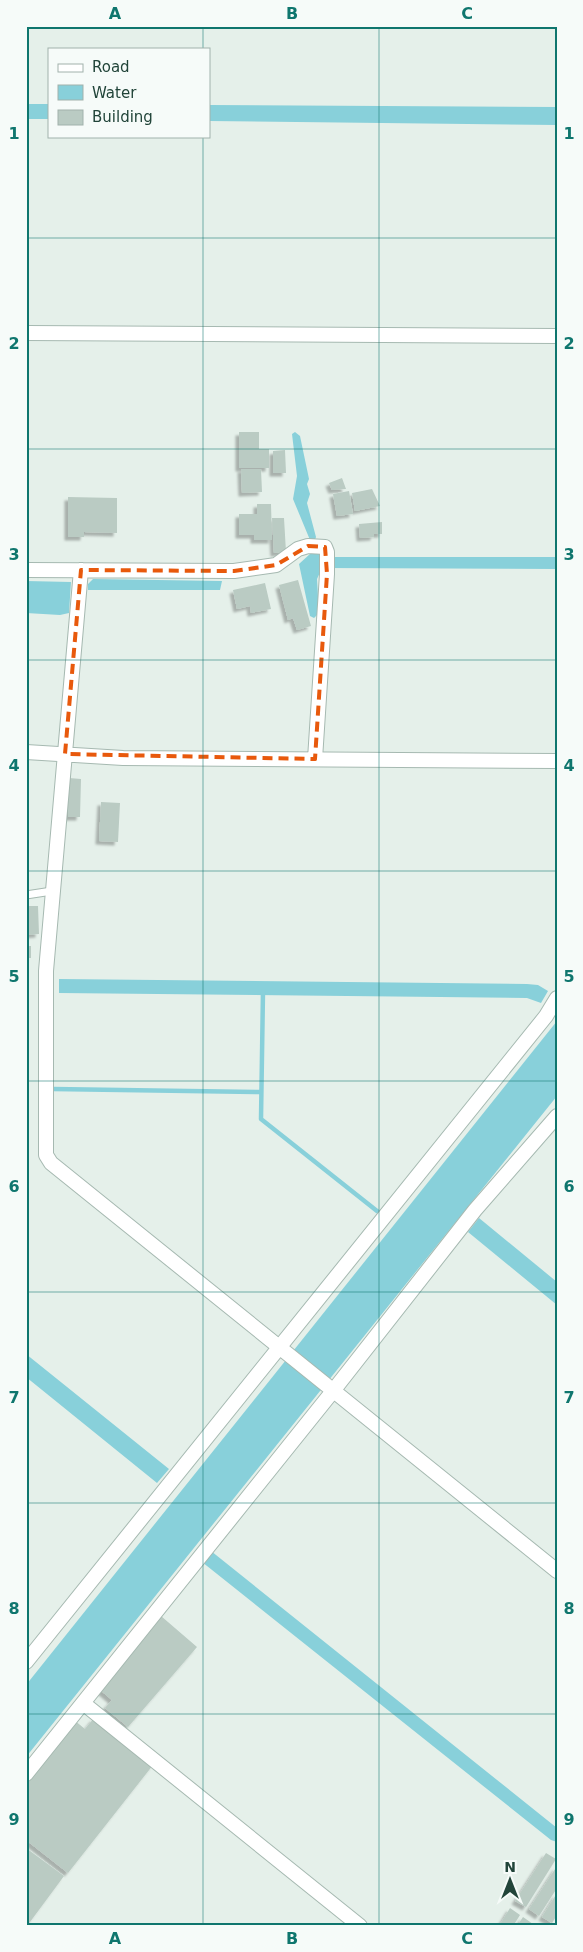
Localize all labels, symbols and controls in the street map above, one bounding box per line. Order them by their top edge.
text: A [109,4,122,23]
text: B [286,4,298,23]
text: C [461,4,473,23]
legend [48,48,210,138]
text: Road [92,58,130,76]
text: Water [92,84,137,102]
text: Building [92,108,153,126]
text: 1 [8,124,20,143]
text: 1 [563,124,575,143]
text: 2 [8,334,20,353]
text: 2 [563,334,575,353]
text: 3 [8,545,20,564]
text: 3 [563,545,575,564]
text: 4 [8,756,20,775]
text: 4 [563,756,575,775]
text: 5 [8,967,20,986]
text: 5 [563,967,575,986]
text: 6 [8,1177,20,1196]
text: 6 [563,1177,575,1196]
text: 7 [8,1388,20,1407]
text: 7 [563,1388,575,1407]
text: 8 [8,1599,20,1618]
text: 8 [563,1599,575,1618]
text: 9 [8,1810,20,1829]
text: 9 [563,1810,575,1829]
north arrow [486,1854,536,1904]
text: N [504,1859,516,1875]
text: A [109,1929,122,1948]
text: B [286,1929,298,1948]
text: C [461,1929,473,1948]

